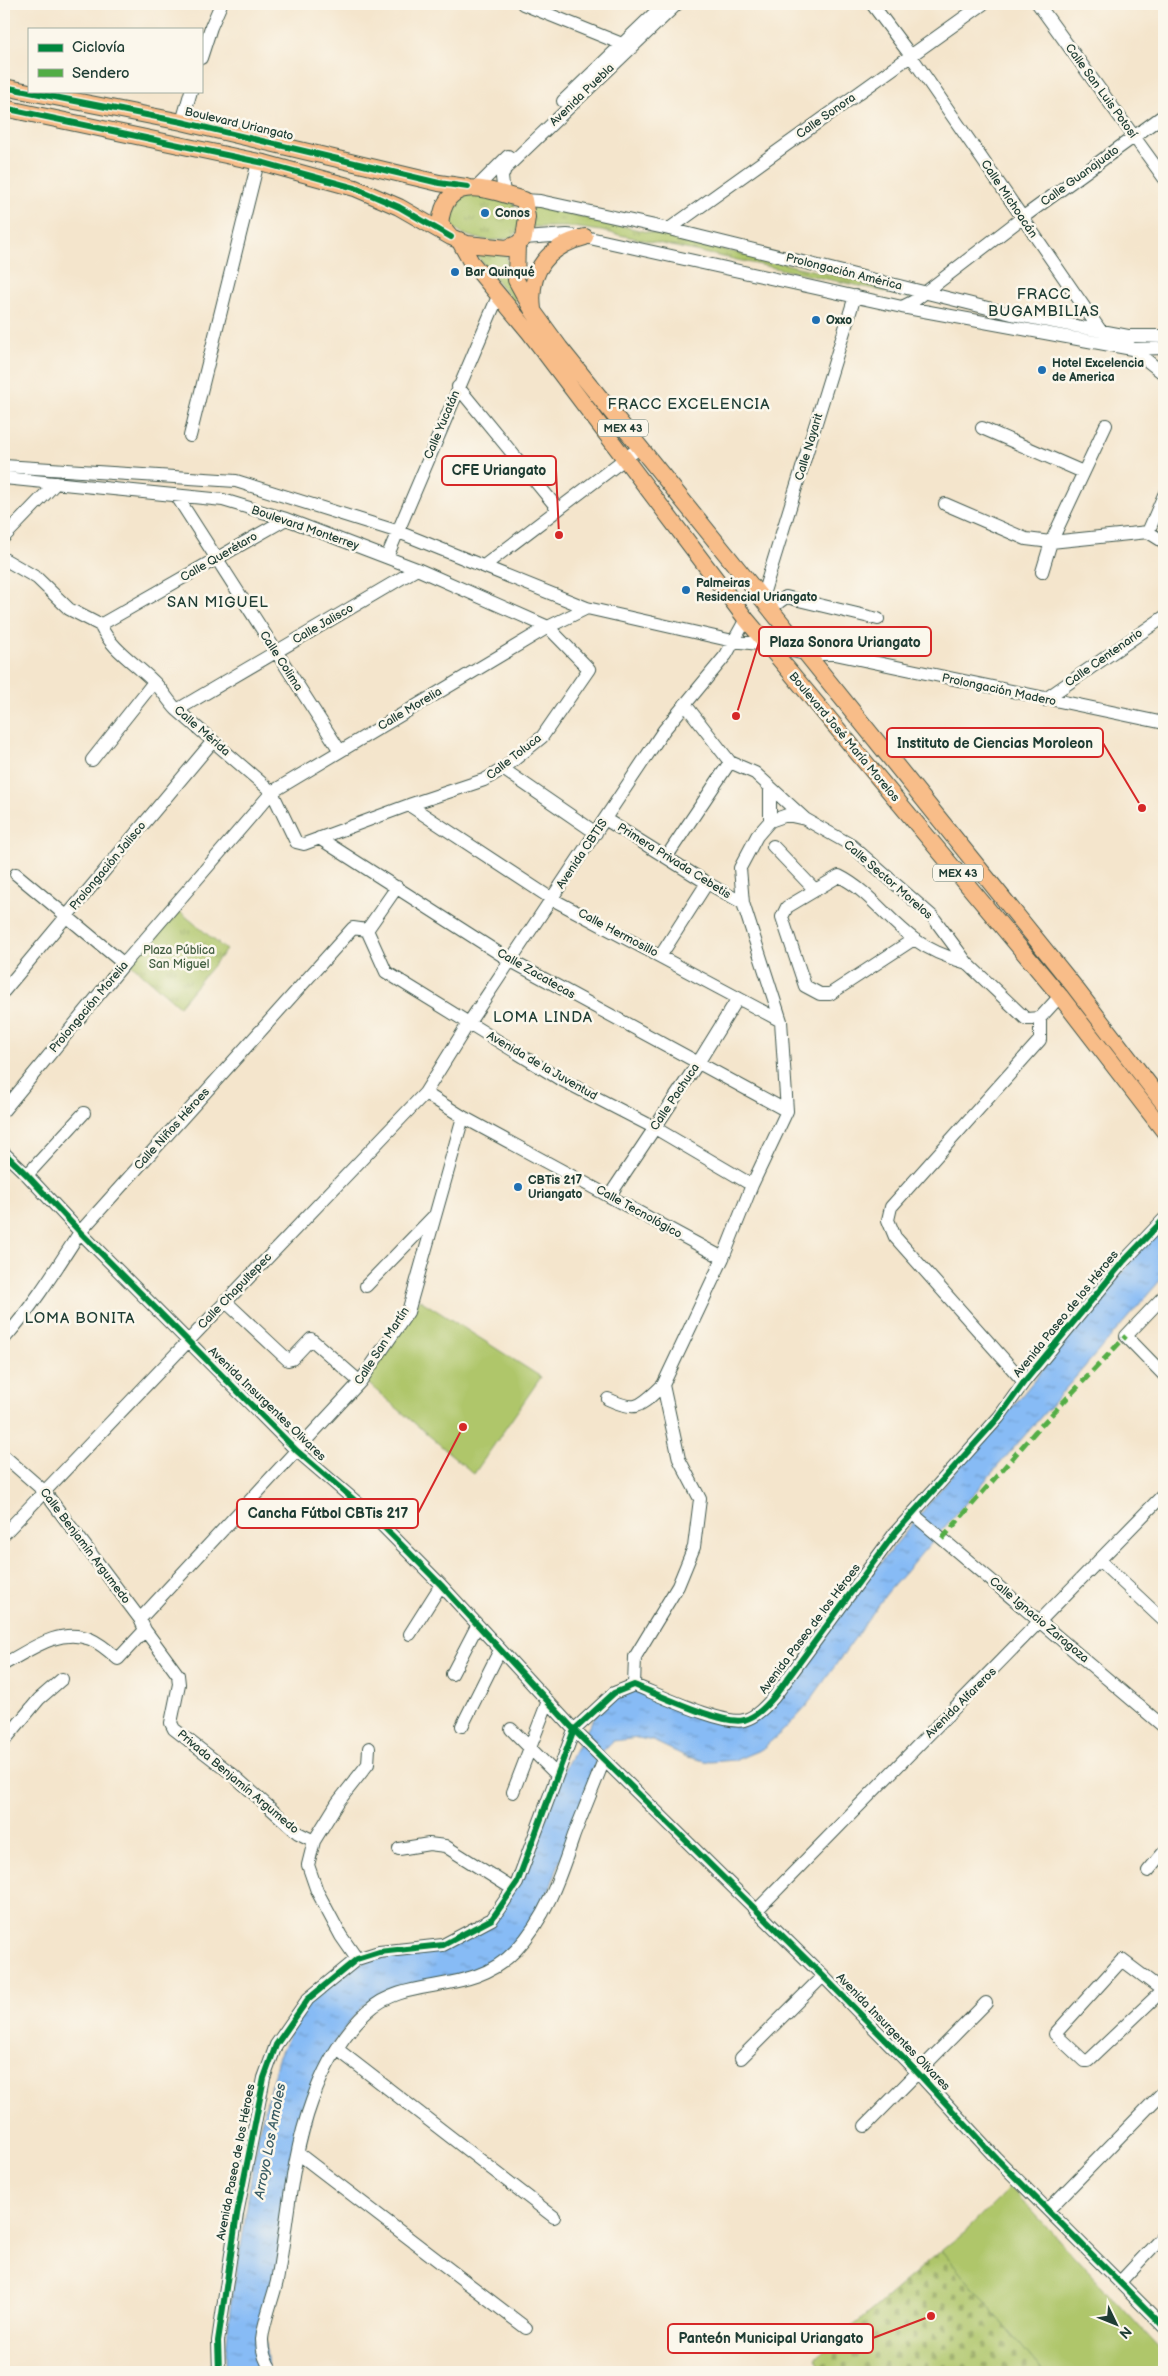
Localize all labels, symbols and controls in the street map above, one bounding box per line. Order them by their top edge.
legend [28,28,202,92]
text: Ciclovía [72,38,125,57]
street label: Calle San Luis Potosí [1062,41,1140,141]
street label: Avenida Puebla [547,60,617,129]
text: Sendero [72,64,130,83]
street label: Calle Sonora [793,90,859,142]
street label: Boulevard Uriangato [183,104,295,144]
street label: Calle Guanajuato [1038,142,1122,210]
street label: Calle Michoacán [977,157,1041,241]
place label: Conos [495,206,530,221]
marker: Conos [479,207,491,219]
street label: Prolongación América [784,250,904,294]
place label: Bar Quinqué [465,265,535,280]
marker: Bar Quinqué [449,266,461,278]
district label: FRACC BUGAMBILIAS [988,285,1100,321]
place label: Oxxo [826,313,852,328]
marker: Oxxo [810,314,822,326]
place label: Hotel Excelencia de America [1052,356,1144,385]
marker: Hotel Excelencia de America [1036,364,1048,376]
street label: Calle Yucatán [421,388,463,462]
district label: FRACC EXCELENCIA [608,395,770,414]
street label: Calle Nayarit [792,411,826,482]
road number: MEX 43 [598,419,648,436]
callout: CFE Uriangato [442,456,556,485]
text: CFE Uriangato [452,462,546,479]
street label: Boulevard Monterrey [249,502,361,554]
street label: Calle Querétaro [178,529,260,585]
place label: Palmeiras Residencial Uriangato [696,576,818,605]
marker: Palmeiras Residencial Uriangato [680,584,692,596]
district label: SAN MIGUEL [167,593,269,612]
street label: Calle Jalisco [290,600,356,647]
street label: Calle Centenario [1062,626,1146,690]
callout: Plaza Sonora Uriangato [759,627,931,656]
street label: Calle Colima [256,628,306,694]
text: Plaza Sonora Uriangato [769,634,921,651]
street label: Boulevard José María Morelos [785,669,903,805]
street label: Prolongación Madero [940,671,1058,709]
street label: Calle Morelia [375,684,445,734]
street label: Calle Mérida [171,703,233,760]
callout: Instituto de Ciencias Moroleon [887,728,1103,757]
street label: Calle Toluca [483,731,545,783]
text: Instituto de Ciencias Moroleon [897,735,1093,752]
street label: Avenida CBTIS [553,816,611,892]
street label: Prolongación Jalisco [67,818,150,913]
street label: Primera Privada Cebetis [614,820,734,902]
street label: Calle Sector Morelos [840,837,936,923]
road number: MEX 43 [933,864,983,881]
street label: Calle Hermosillo [575,906,661,961]
park label: Plaza Pública San Miguel [143,943,215,972]
street label: Calle Zacatecas [494,946,578,1002]
street label: Prolongación Morelia [46,958,132,1056]
district label: LOMA LINDA [493,1008,593,1027]
street label: Avenida de la Juventud [484,1028,600,1104]
street label: Calle Pachuca [647,1060,703,1133]
street label: Calle Niños Héroes [131,1085,213,1173]
place label: CBTis 217 Uriangato [528,1173,582,1202]
marker: CBTis 217 Uriangato [512,1181,524,1193]
street label: Calle Tecnológico [593,1182,685,1242]
street label: Avenida Paseo de los Héroes [1010,1247,1122,1381]
street label: Calle Chapultepec [195,1250,275,1332]
street label: Calle San Martín [351,1304,413,1388]
district label: LOMA BONITA [24,1309,136,1328]
street label: Avenida Insurgentes Olivares [205,1344,329,1464]
street label: Calle Benjamín Argumedo [37,1485,134,1607]
callout: Cancha Fútbol CBTis 217 [237,1499,418,1528]
text: Cancha Fútbol CBTis 217 [248,1505,408,1522]
street label: Avenida Paseo de los Héroes [756,1561,864,1697]
street label: Calle Ignacio Zaragoza [986,1574,1092,1666]
street label: Avenida Alfareros [922,1664,1000,1742]
street label: Privada Benjamín Argumedo [174,1727,302,1837]
street label: Avenida Insurgentes Olivares [833,1970,953,2094]
street label: Avenida Paseo de los Héroes [213,2082,259,2241]
water label: Arroyo Los Amoles [250,2082,290,2201]
north arrow [1090,2298,1140,2348]
text: N [1115,2323,1135,2342]
callout: Panteón Municipal Uriangato [668,2324,873,2353]
text: Panteón Municipal Uriangato [679,2330,863,2347]

